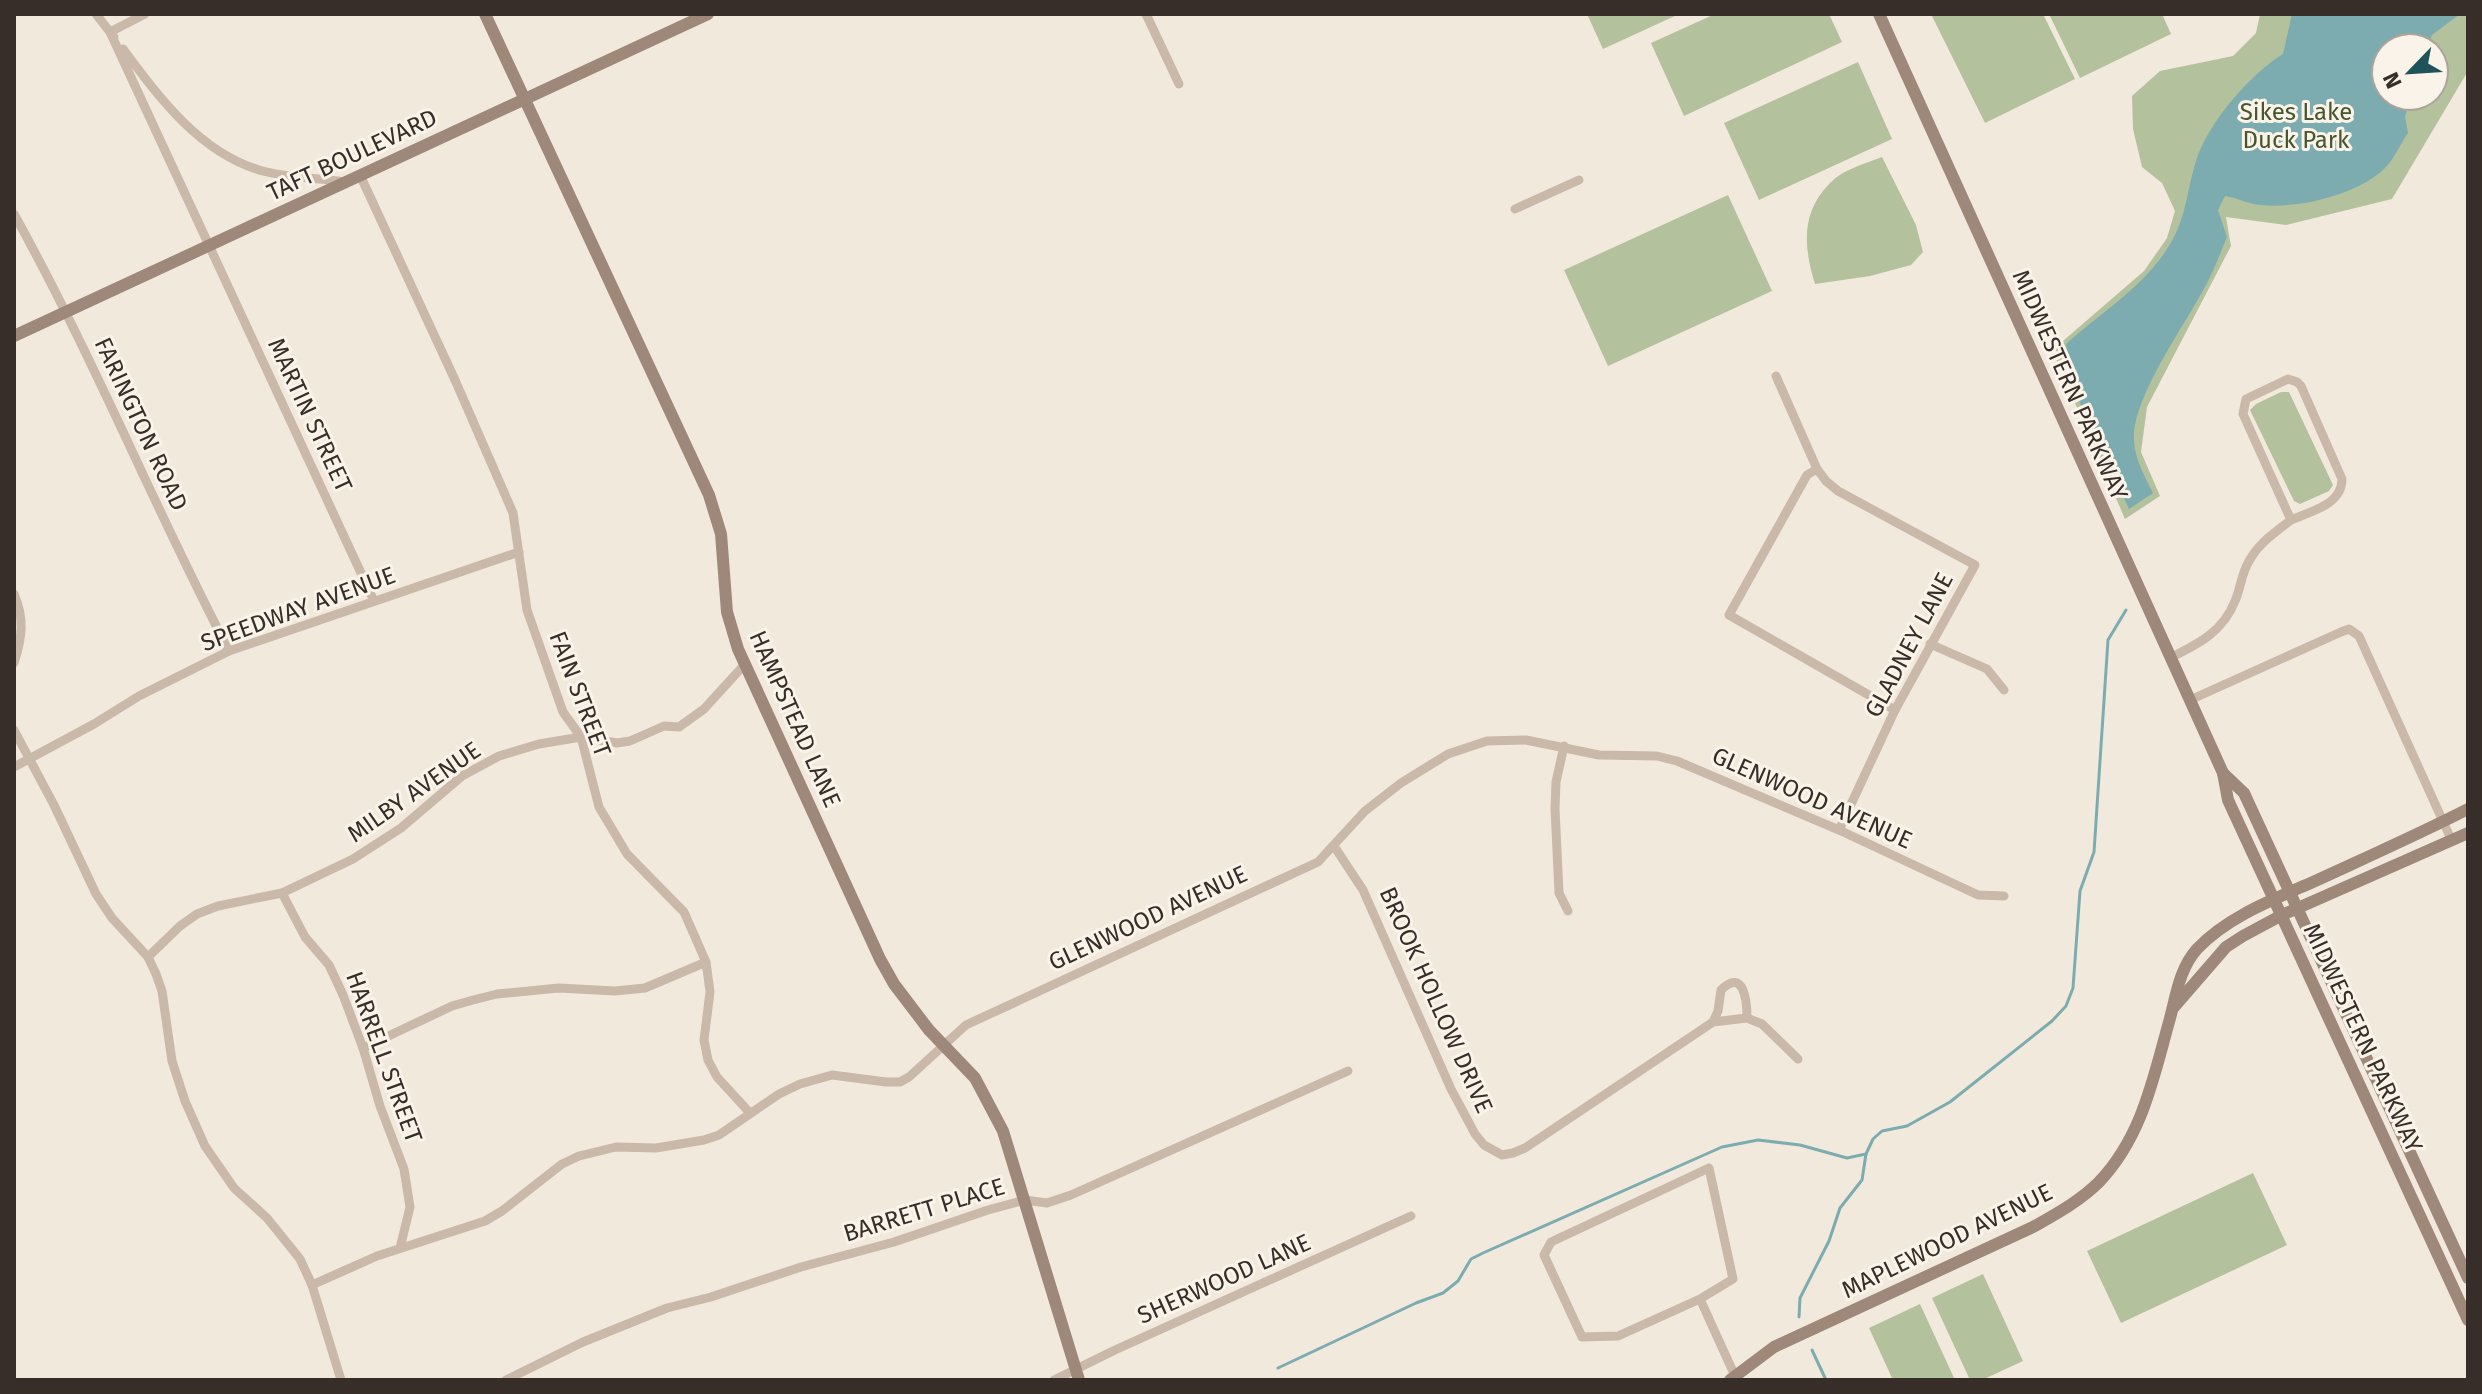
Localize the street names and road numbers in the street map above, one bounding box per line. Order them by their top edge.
street label: TAFT BOULEVARD [263,103,441,207]
street label: MIDWESTERN PARKWAY [2007,265,2134,505]
street label: FARINGTON ROAD [89,333,193,515]
street label: MARTIN STREET [262,334,358,497]
street label: SPEEDWAY AVENUE [197,561,399,657]
street label: GLADNEY LANE [1859,568,1959,722]
street label: HAMPSTEAD LANE [743,626,847,812]
street label: FAIN STREET [543,627,617,761]
street label: MILBY AVENUE [342,736,486,848]
street label: GLENWOOD AVENUE [1708,741,1916,855]
street label: GLENWOOD AVENUE [1044,860,1252,976]
street label: BROOK HOLLOW DRIVE [1374,883,1498,1117]
street label: MIDWESTERN PARKWAY [2298,919,2429,1158]
street label: HARRELL STREET [340,968,428,1147]
street label: BARRETT PLACE [840,1172,1008,1248]
street label: MAPLEWOOD AVENUE [1837,1178,2057,1304]
street label: SHERWOOD LANE [1133,1228,1315,1330]

